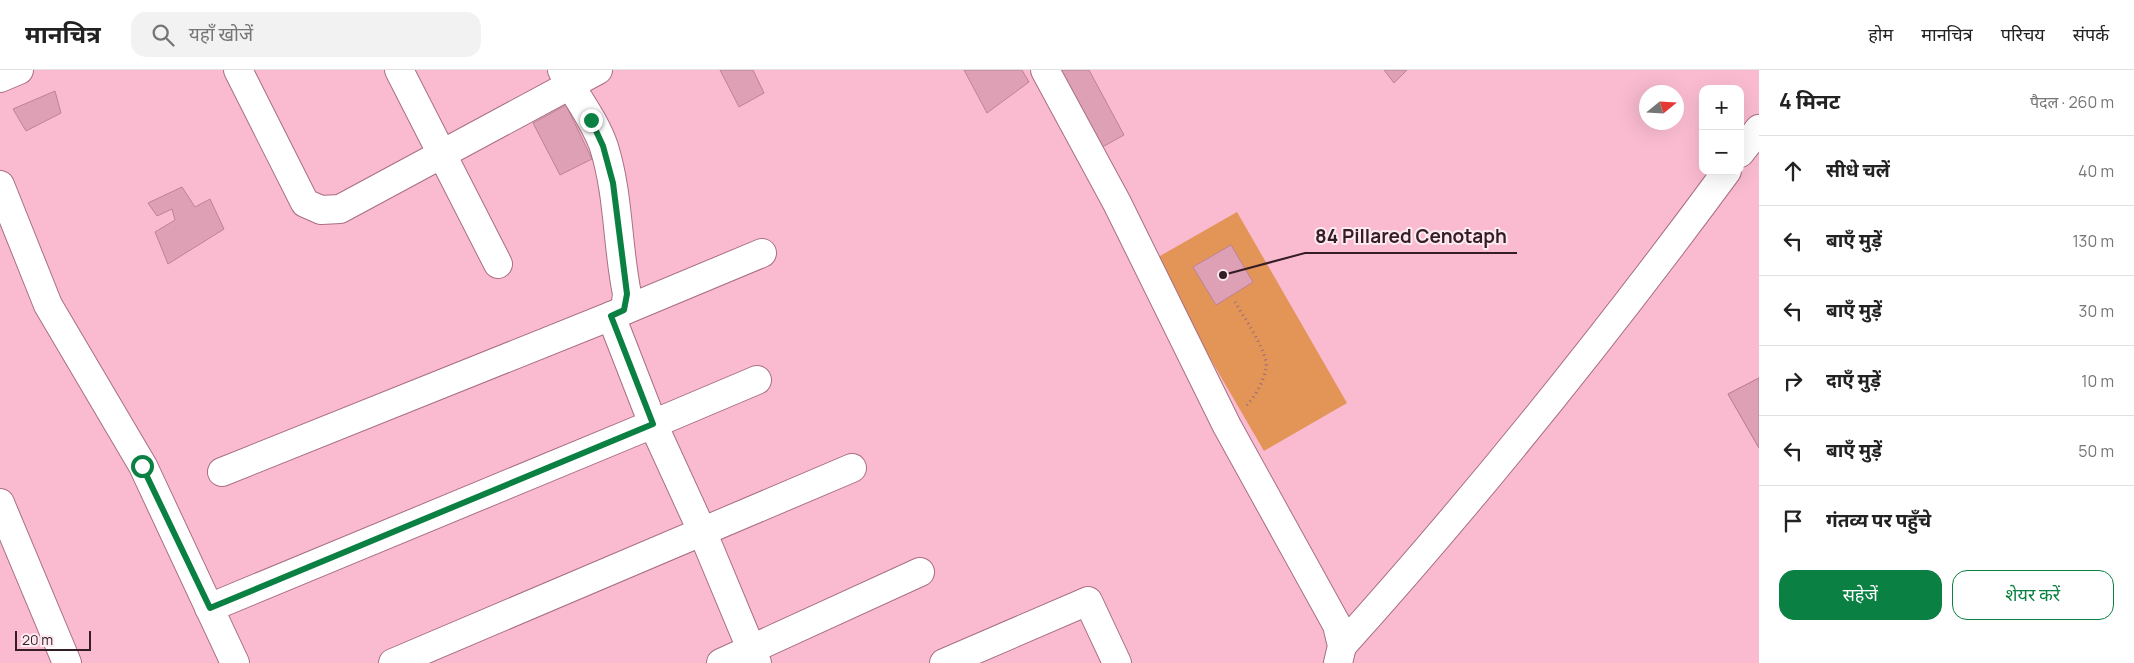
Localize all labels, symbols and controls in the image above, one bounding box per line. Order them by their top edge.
search box [131,12,481,57]
text: मानचित्र [25,17,101,50]
icon: search [149,21,177,49]
text: यहाँ खोजें [189,21,253,47]
text: होम [1868,22,1893,46]
text: मानचित्र [1921,22,1973,46]
text: परिचय [2001,22,2045,46]
text: संपर्क [2073,22,2109,46]
north arrow [1639,85,1684,130]
map controls [1699,85,1744,175]
button: + [1699,85,1744,130]
text: 4 मिनट [1779,87,1840,115]
text: पैदल · 260 m [2030,91,2114,113]
route end [580,109,603,132]
button: − [1699,130,1744,175]
icon: ahead [1779,157,1807,185]
text: सीधे चलें [1826,157,1890,183]
text: 40 m [2078,160,2114,182]
callout: 84 Pillared Cenotaph [1305,219,1517,253]
text: 84 Pillared Cenotaph [1315,223,1507,249]
icon: left [1779,227,1807,255]
text: बाएँ मुड़ें [1826,227,1882,253]
text: 130 m [2072,230,2114,252]
icon: left [1779,297,1807,325]
text: बाएँ मुड़ें [1826,297,1882,323]
text: 30 m [2079,300,2114,322]
icon: right [1779,367,1807,395]
text: दाएँ मुड़ें [1826,367,1881,393]
text: 10 m [2081,370,2114,392]
icon: left [1779,437,1807,465]
text: बाएँ मुड़ें [1826,437,1882,463]
text: 50 m [2078,440,2114,462]
route start [131,455,154,478]
icon: arrive [1779,507,1807,535]
text: गंतव्य पर पहुँचे [1826,507,1931,533]
button: सहेजें [1779,570,1942,620]
button: शेयर करें [1952,570,2114,620]
scale bar [15,628,91,651]
text: 20 m [22,630,53,649]

